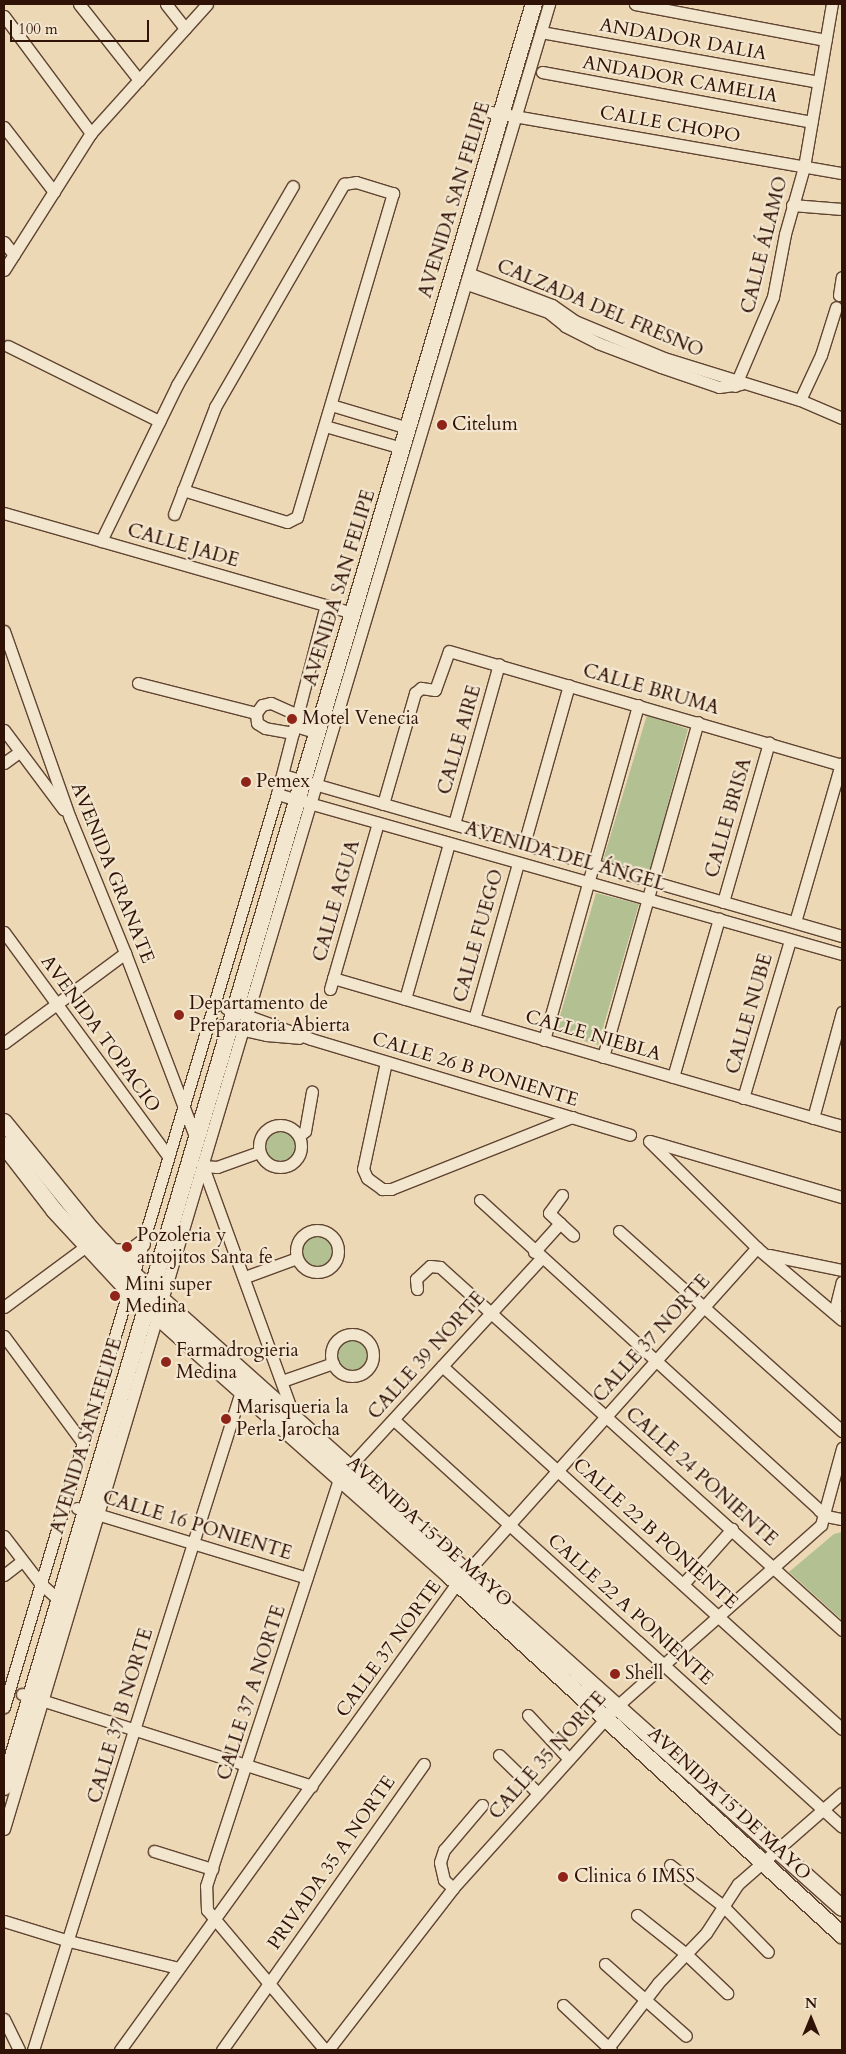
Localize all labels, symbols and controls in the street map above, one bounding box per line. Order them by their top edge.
scale bar [12,10,151,42]
street label: ANDADOR DALIA [598,14,768,66]
text: 100 m [18,19,58,39]
street label: ANDADOR CAMELIA [581,52,779,108]
street label: AVENIDA SAN FELIPE [414,99,496,301]
street label: CALLE CHOPO [598,101,742,149]
street label: CALLE ÁLAMO [737,174,793,316]
street label: CALZADA DEL FRESNO [493,255,707,363]
place label: Citelum [452,414,518,436]
marker: Citelum [436,419,448,431]
street label: AVENIDA SAN FELIPE [299,487,381,689]
street label: CALLE JADE [125,519,241,573]
street label: CALLE BRUMA [580,660,722,720]
street label: CALLE AIRE [434,683,486,797]
place label: Motel Venecia [302,708,419,730]
marker: Motel Venecia [286,713,298,725]
street label: CALLE BRISA [701,756,757,880]
place label: Pemex [256,771,310,793]
marker: Pemex [240,776,252,788]
street label: AVENIDA GRANATE [65,779,159,967]
street label: AVENIDA DEL ÁNGEL [462,817,668,897]
street label: CALLE AGUA [309,838,365,964]
street label: CALLE FUEGO [449,867,509,1005]
street label: AVENIDA TOPACIO [35,951,165,1117]
street label: CALLE NUBE [722,951,778,1077]
place label: Departamento de Preparatoria Abierta [189,993,350,1037]
street label: CALLE NIEBLA [522,1006,664,1066]
marker: Departamento de Preparatoria Abierta [173,1009,185,1021]
street label: CALLE 26 B PONIENTE [369,1028,581,1112]
place label: Pozoleria y antojitos Santa fe [137,1225,273,1269]
marker: Pozoleria y antojitos Santa fe [121,1241,133,1253]
street label: CALLE 37 NORTE [589,1270,715,1408]
place label: Mini super Medina [125,1274,212,1318]
street label: CALLE 39 NORTE [364,1287,490,1425]
marker: Mini super Medina [109,1290,121,1302]
street label: AVENIDA SAN FELIPE [46,1335,128,1537]
place label: Farmadrogieria Medina [176,1340,299,1384]
marker: Farmadrogieria Medina [160,1356,172,1368]
place label: Marisqueria la Perla Jarocha [236,1397,349,1441]
street label: CALLE 24 PONIENTE [620,1403,782,1551]
marker: Marisqueria la Perla Jarocha [220,1413,232,1425]
street label: AVENIDA 15 DE MAYO [342,1452,516,1612]
street label: CALLE 22 B PONIENTE [568,1454,742,1614]
street label: CALLE 16 PONIENTE [100,1486,294,1566]
street label: CALLE 22 A PONIENTE [542,1530,718,1690]
street label: CALLE 37 NORTE [332,1576,446,1722]
street label: CALLE 37 A NORTE [213,1603,291,1783]
street label: CALLE 37 B NORTE [84,1626,158,1806]
place label: Shell [625,1663,663,1685]
marker: Shell [609,1668,621,1680]
street label: CALLE 35 NORTE [485,1687,611,1825]
street label: AVENIDA 15 DE MAYO [643,1722,815,1886]
street label: PRIVADA 35 A NORTE [263,1772,401,1954]
place label: Clinica 6 IMSS [574,1866,695,1888]
marker: Clinica 6 IMSS [556,1870,570,1884]
north arrow [786,1994,836,2044]
text: N [805,1994,817,2013]

